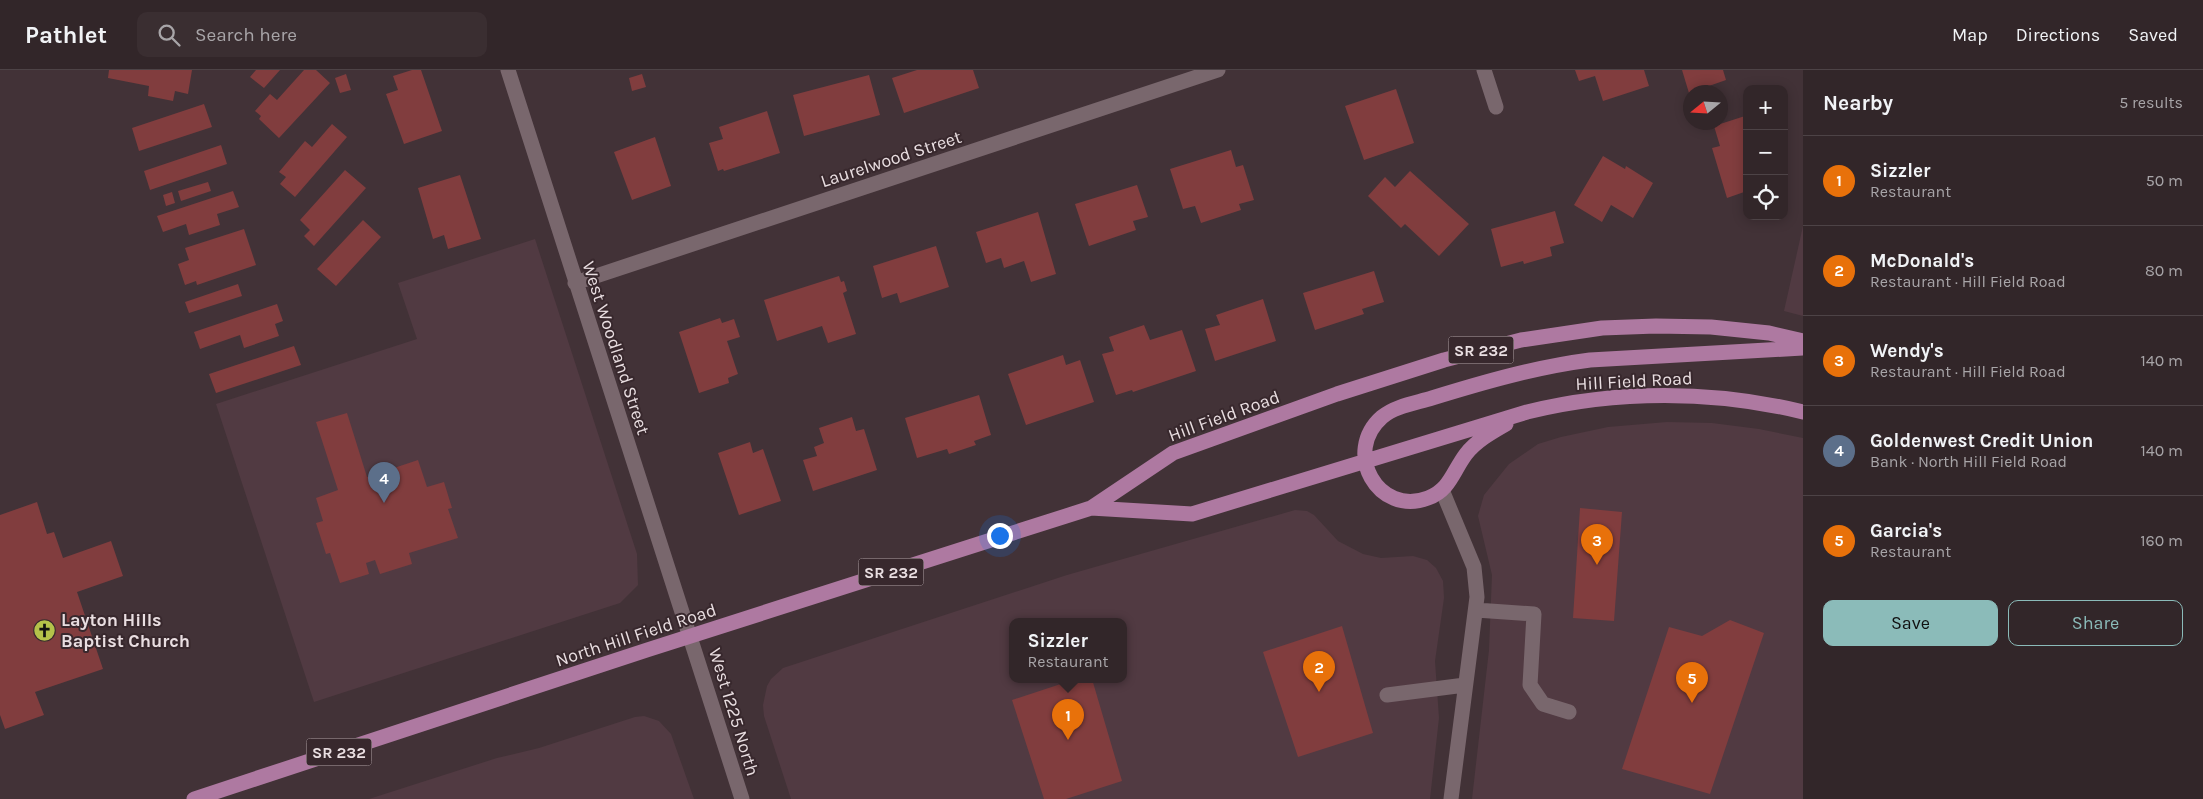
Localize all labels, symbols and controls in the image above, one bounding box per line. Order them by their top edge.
search box [137,12,487,57]
text: Pathlet [25,21,107,49]
icon: search [155,21,183,49]
text: Search here [195,24,297,46]
text: Map [1952,24,1988,46]
text: Directions [2016,24,2100,46]
text: Saved [2128,24,2178,46]
north arrow [1683,85,1728,130]
map controls [1743,85,1788,220]
button: + [1743,85,1788,130]
text: Nearby [1823,91,1893,115]
text: 5 results [2119,93,2183,112]
street label: Laurelwood Street [818,126,965,192]
button: − [1743,130,1788,175]
text: Sizzler [1870,160,1930,182]
text: 1 [1836,171,1842,190]
text: 50 m [2146,171,2183,190]
button: locate [1743,175,1788,220]
text: Restaurant [1870,182,1951,201]
text: McDonald's [1870,250,1974,272]
street label: West Woodland Street [578,258,655,438]
text: 2 [1834,261,1844,280]
text: 80 m [2145,261,2183,280]
text: Restaurant · Hill Field Road [1870,272,2066,291]
road number: SR 232 [1448,336,1514,364]
text: Wendy's [1870,340,1944,362]
text: 3 [1834,351,1844,370]
text: 140 m [2141,351,2183,370]
text: Restaurant · Hill Field Road [1870,362,2066,381]
street label: Hill Field Road [1575,367,1693,395]
street label: Hill Field Road [1165,386,1283,446]
text: Goldenwest Credit Union [1870,430,2093,452]
text: 4 [1834,441,1844,460]
text: 140 m [2141,441,2183,460]
text: Bank · North Hill Field Road [1870,452,2067,471]
pin: 4 [368,462,400,503]
text: Garcia's [1870,520,1942,542]
your location [987,523,1013,549]
pin: 3 [1581,524,1613,565]
text: 5 [1834,531,1844,550]
text: 160 m [2140,531,2183,550]
text: Restaurant [1870,542,1951,561]
road number: SR 232 [858,558,924,586]
street label: North Hill Field Road [553,599,719,671]
button: Save [1823,600,1998,646]
button: Share [2008,600,2183,646]
place label: Layton Hills Baptist Church [61,609,190,652]
church icon: Layton Hills Baptist Church [33,618,57,642]
popup [1009,618,1127,683]
text: Sizzler [1027,630,1088,652]
street label: West 1225 North [704,645,764,779]
pin: 2 [1303,651,1335,692]
text: Restaurant [1027,652,1109,671]
pin: 5 [1676,662,1708,703]
pin: 1 [1052,699,1084,740]
road number: SR 232 [306,739,372,766]

